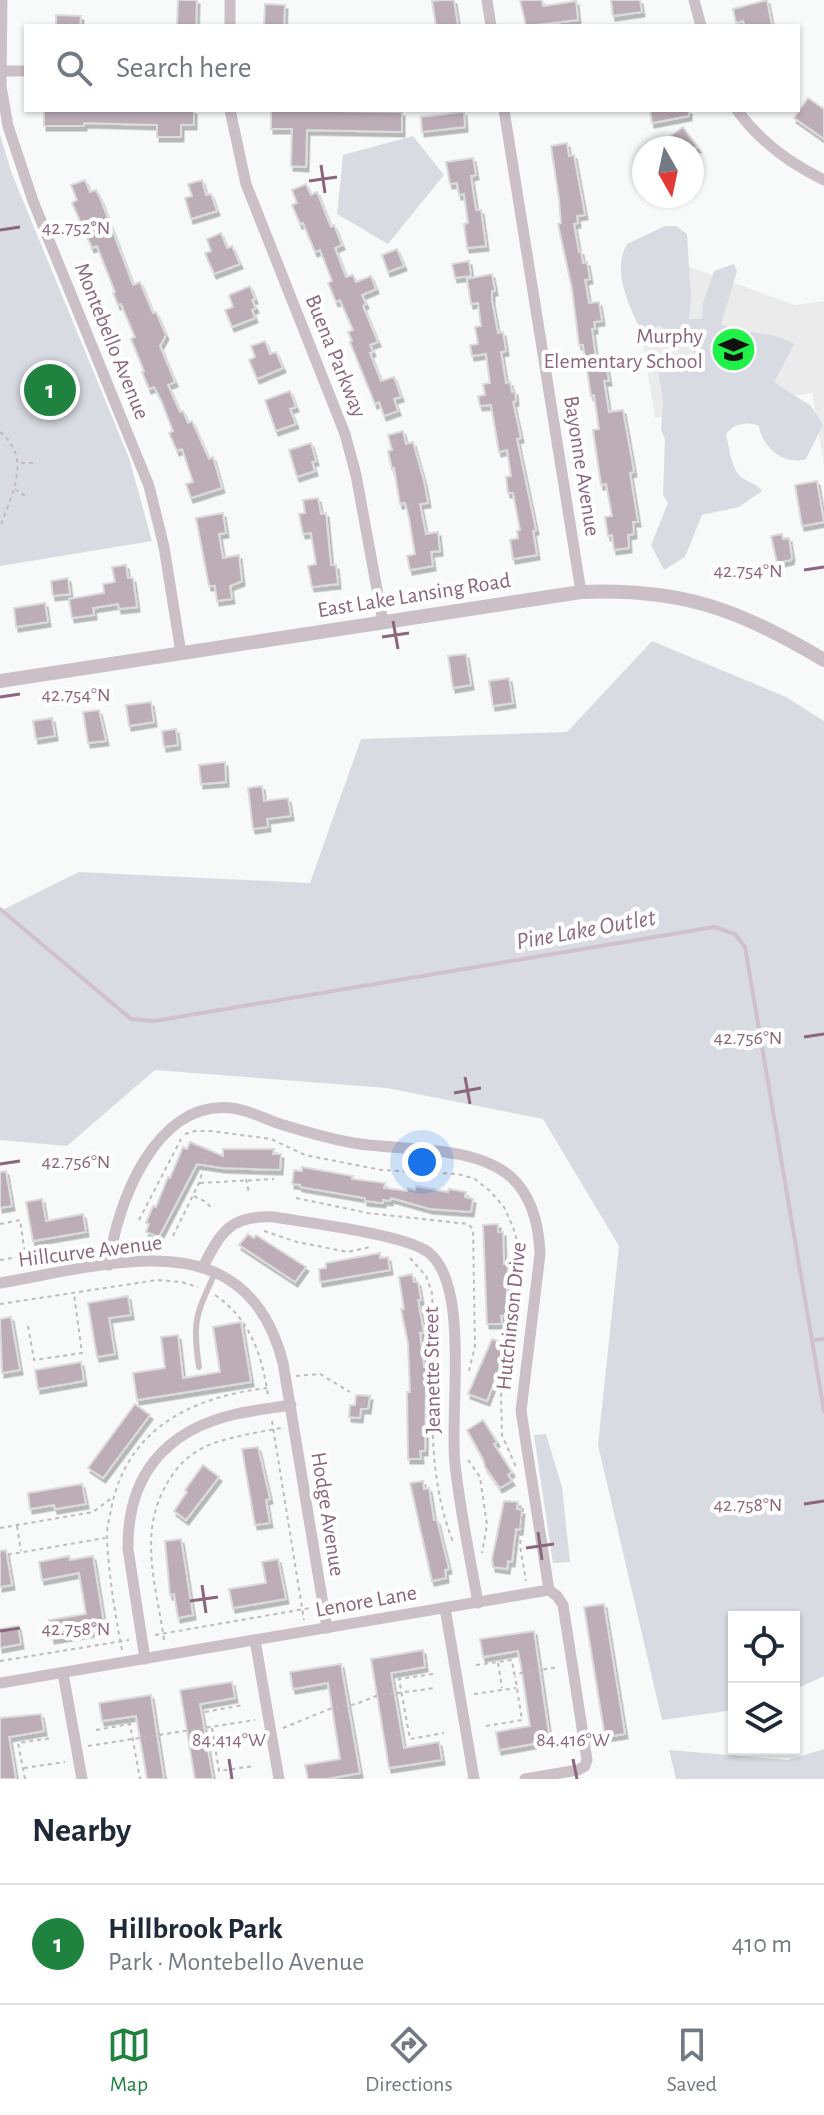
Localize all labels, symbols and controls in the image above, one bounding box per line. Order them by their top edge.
search box [24,24,800,112]
icon: search [52,46,96,90]
text: Search here [116,53,252,83]
north arrow [632,136,704,208]
text: 42.752°N [42,218,110,238]
street label: Montebello Avenue [71,260,153,422]
street label: Buena Parkway [301,292,371,421]
place label: Murphy Elementary School [543,325,704,372]
school or university icon: Murphy Elementary School [710,325,758,373]
pin: 1 [24,360,76,420]
street label: Bayonne Avenue [560,394,604,538]
text: 42.754°N [713,561,783,581]
street label: East Lake Lansing Road [316,569,512,621]
text: 42.754°N [41,685,111,705]
water label: Pine Lake Outlet [514,906,658,954]
text: 42.756°N [714,1028,782,1048]
your location [402,1142,442,1182]
text: 42.756°N [42,1152,110,1172]
street label: Hillcurve Avenue [17,1231,163,1271]
street label: Hutchinson Drive [492,1241,530,1391]
street label: Jeanette Street [420,1306,444,1434]
street label: Hodge Avenue [307,1450,349,1578]
text: 42.758°N [714,1495,783,1515]
street label: Lenore Lane [314,1581,418,1621]
map controls [728,1611,800,1755]
button: locate [728,1611,800,1683]
text: 42.758°N [42,1619,111,1639]
button: layers [728,1683,800,1755]
text: 84.414°W [192,1730,266,1750]
text: 84.416°W [536,1730,610,1750]
text: Nearby [32,1814,131,1848]
text: Hillbrook Park [108,1914,283,1944]
text: 1 [53,1931,63,1957]
text: 410 m [732,1931,792,1957]
text: Park · Montebello Avenue [108,1949,364,1975]
tab: Map [107,2023,151,2097]
tab: Directions [365,2023,453,2097]
tab: Saved [667,2023,717,2097]

